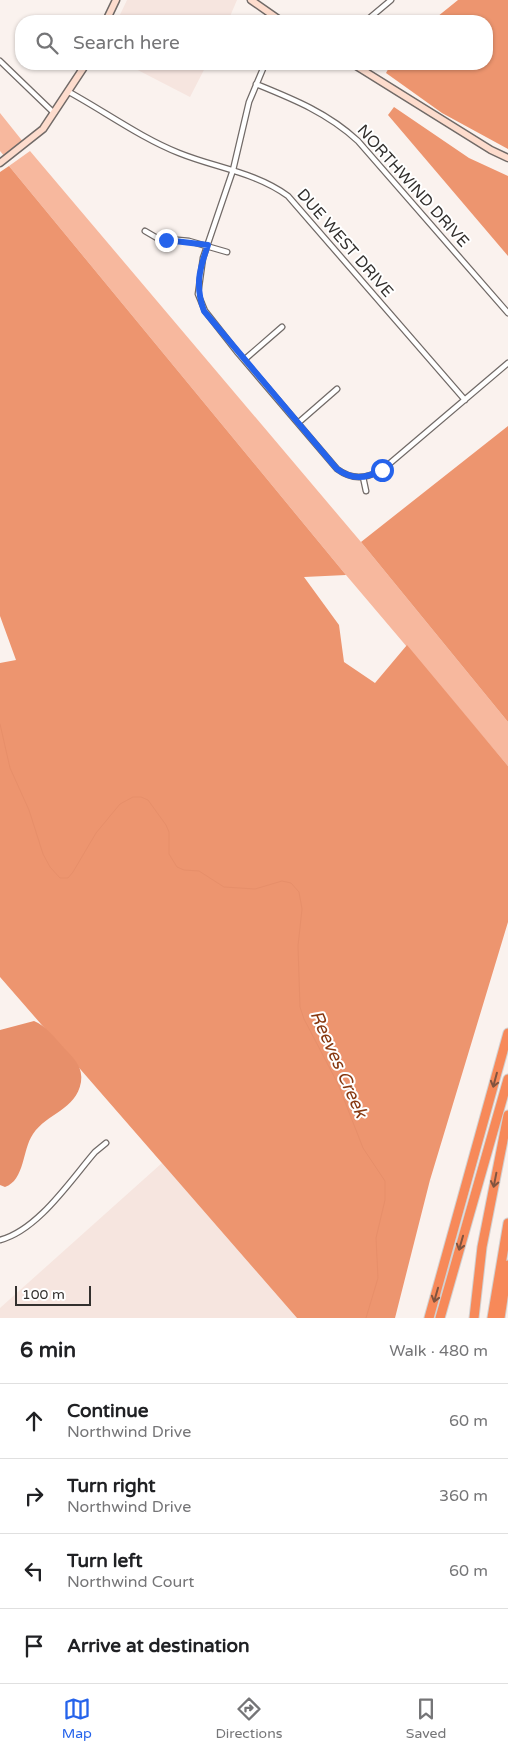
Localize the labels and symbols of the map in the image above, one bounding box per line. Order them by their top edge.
street label: NORTHWIND DRIVE [353,121,473,251]
street label: DUE WEST DRIVE [292,185,398,301]
route end [155,229,178,252]
route start [371,459,394,482]
water label: Reeves Creek [306,1007,373,1122]
one-way arrow [490,1072,499,1088]
one-way arrow [490,1171,500,1187]
one-way arrow [456,1235,466,1251]
scale bar [15,1283,91,1306]
one-way arrow [430,1287,440,1303]

